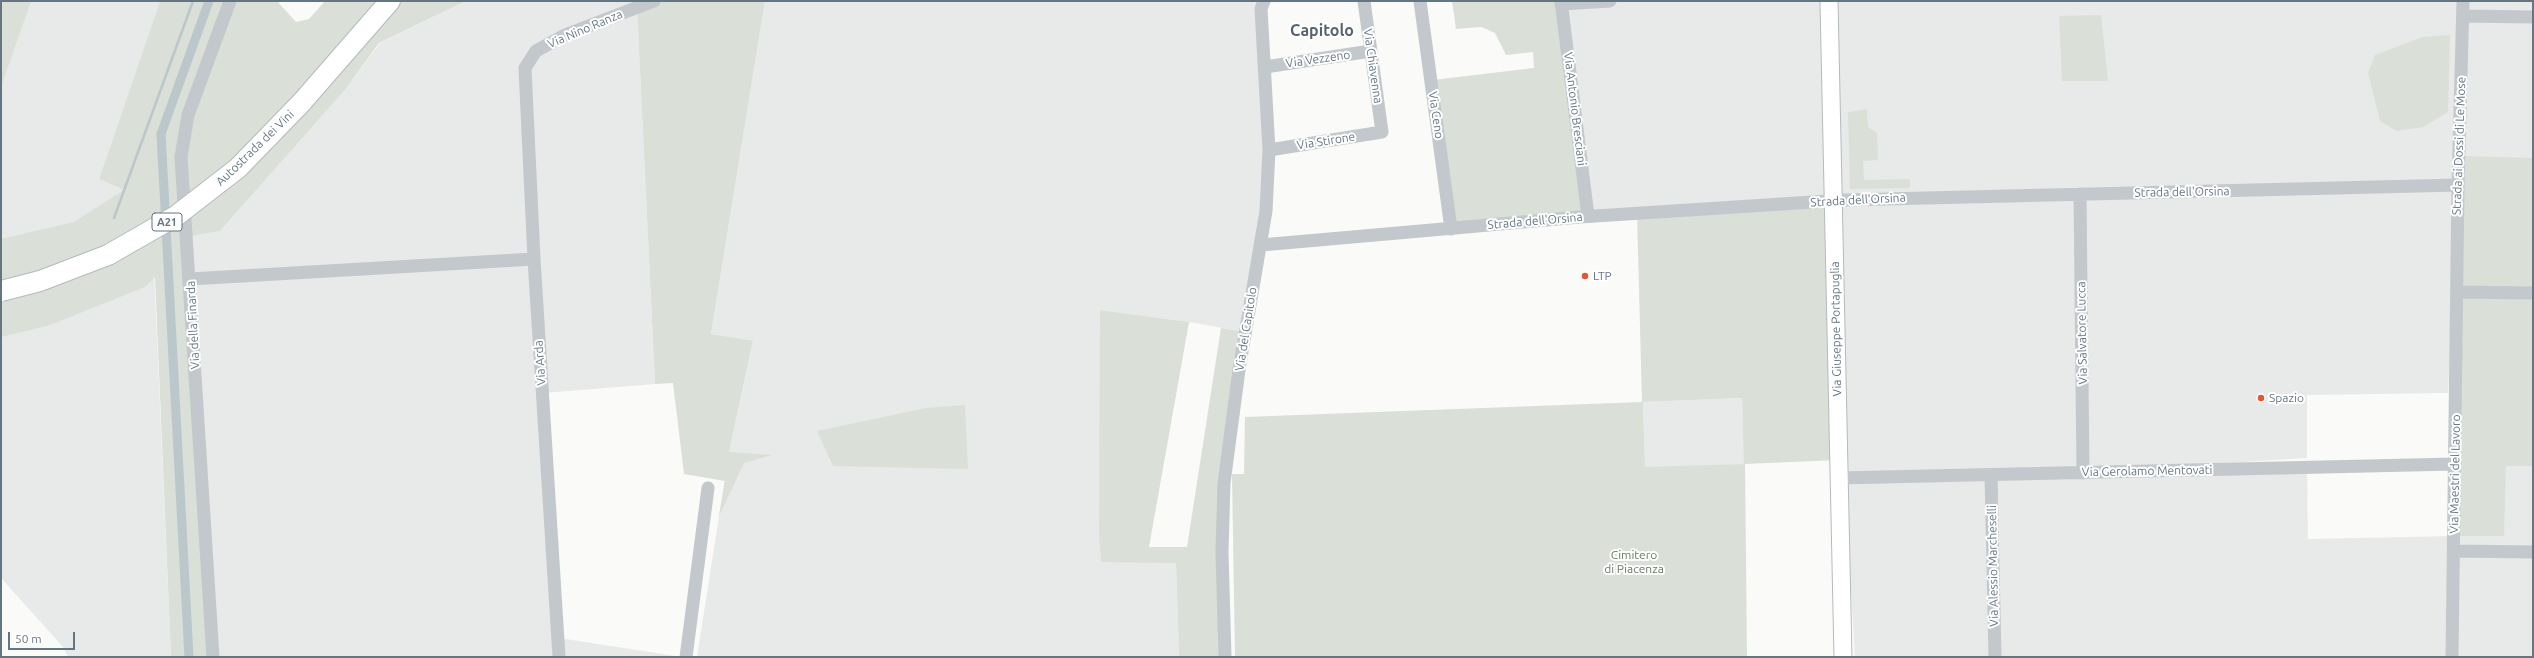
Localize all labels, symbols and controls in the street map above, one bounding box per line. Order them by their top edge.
street label: Via Nino Ranza [545,7,625,51]
district label: Capitolo [1290,21,1354,41]
street label: Via Chiavenna [1361,28,1385,104]
street label: Via Vezzeno [1285,47,1351,71]
street label: Via Antonio Bresciani [1561,51,1589,167]
street label: Strada ai Dossi di Le Mose [2449,77,2469,215]
street label: Via Ceno [1426,90,1446,140]
street label: Autostrada dei Vini [213,107,297,189]
street label: Via Stirone [1296,129,1356,153]
street label: Strada dell'Orsina [2134,184,2230,200]
street label: Strada dell'Orsina [1810,190,1906,210]
street label: Strada dell'Orsina [1487,210,1583,232]
road number: A21 [152,213,182,231]
street label: Via Giuseppe Portapuglia [1828,261,1844,397]
place label: LTP [1593,269,1612,283]
marker: LTP [1580,271,1590,281]
street label: Via della Finarda [183,280,203,370]
street label: Via Salvatore Lucca [2074,281,2090,385]
street label: Via del Capitolo [1232,286,1260,372]
street label: Via Arda [531,340,549,386]
place label: Spazio [2269,391,2304,405]
marker: Spazio [2256,393,2266,403]
street label: Via Maestri del Lavoro [2447,414,2463,534]
street label: Via Gerolamo Mentovati [2082,463,2212,479]
street label: Via Alessio Marcheselli [1985,505,2001,627]
park label: Cimitero di Piacenza [1604,548,1664,576]
scale bar [10,624,77,650]
text: 50 m [15,632,42,645]

